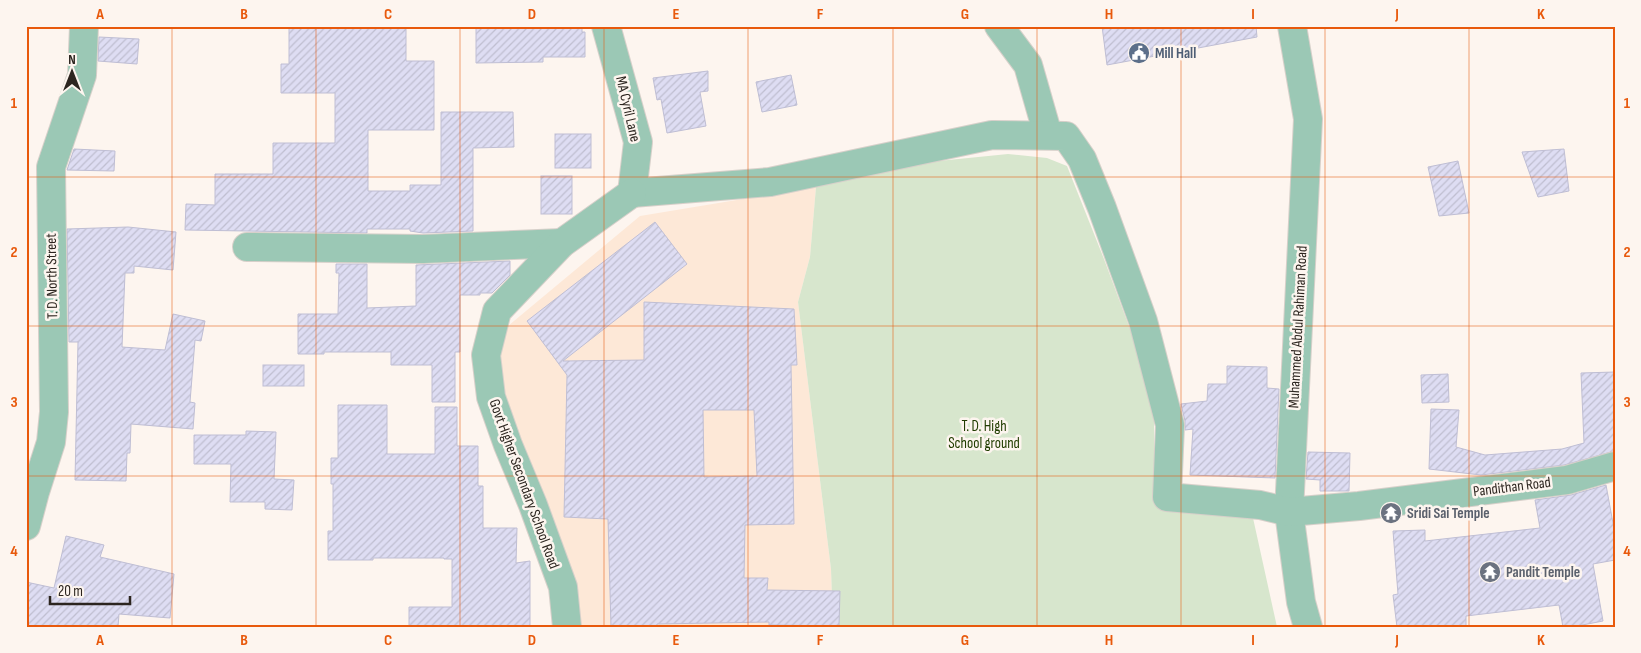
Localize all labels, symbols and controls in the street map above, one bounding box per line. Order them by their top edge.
text: A [95,5,104,24]
text: B [240,5,248,24]
text: C [384,5,392,24]
text: D [528,5,536,24]
text: E [673,5,680,24]
text: F [817,5,824,24]
text: G [961,5,969,24]
text: H [1105,5,1113,24]
text: I [1251,5,1255,24]
text: J [1394,5,1399,24]
text: K [1537,5,1545,24]
public building icon: Mill Hall [1127,41,1151,65]
place label: Mill Hall [1155,44,1196,63]
north arrow [48,48,98,98]
text: N [68,51,76,68]
street label: MA Cyril Lane [611,74,645,144]
text: 1 [11,94,18,113]
text: 1 [1624,94,1631,113]
street label: T. D. North Street [42,233,62,319]
text: 2 [10,243,18,262]
text: 2 [1623,243,1631,262]
street label: Muhammed Abdul Rahiman Road [1284,245,1312,409]
text: 3 [10,393,18,412]
text: 3 [1623,393,1631,412]
street label: Govt Higher Secondary School Road [484,397,564,571]
park label: T. D. High School ground [948,417,1020,453]
street label: Pandithan Road [1472,473,1552,501]
temple icon: Sridi Sai Temple [1379,501,1403,525]
place label: Sridi Sai Temple [1407,504,1490,523]
text: 4 [10,542,18,561]
text: 4 [1623,542,1631,561]
temple icon: Pandit Temple [1478,560,1502,584]
place label: Pandit Temple [1506,563,1580,582]
scale bar [50,573,130,605]
text: 20 m [58,582,83,601]
text: A [95,631,104,650]
text: B [240,631,248,650]
text: C [384,631,392,650]
text: D [528,631,536,650]
text: E [673,631,680,650]
text: F [817,631,824,650]
text: G [961,631,969,650]
text: H [1105,631,1113,650]
text: I [1251,631,1255,650]
text: J [1394,631,1399,650]
text: K [1537,631,1545,650]

